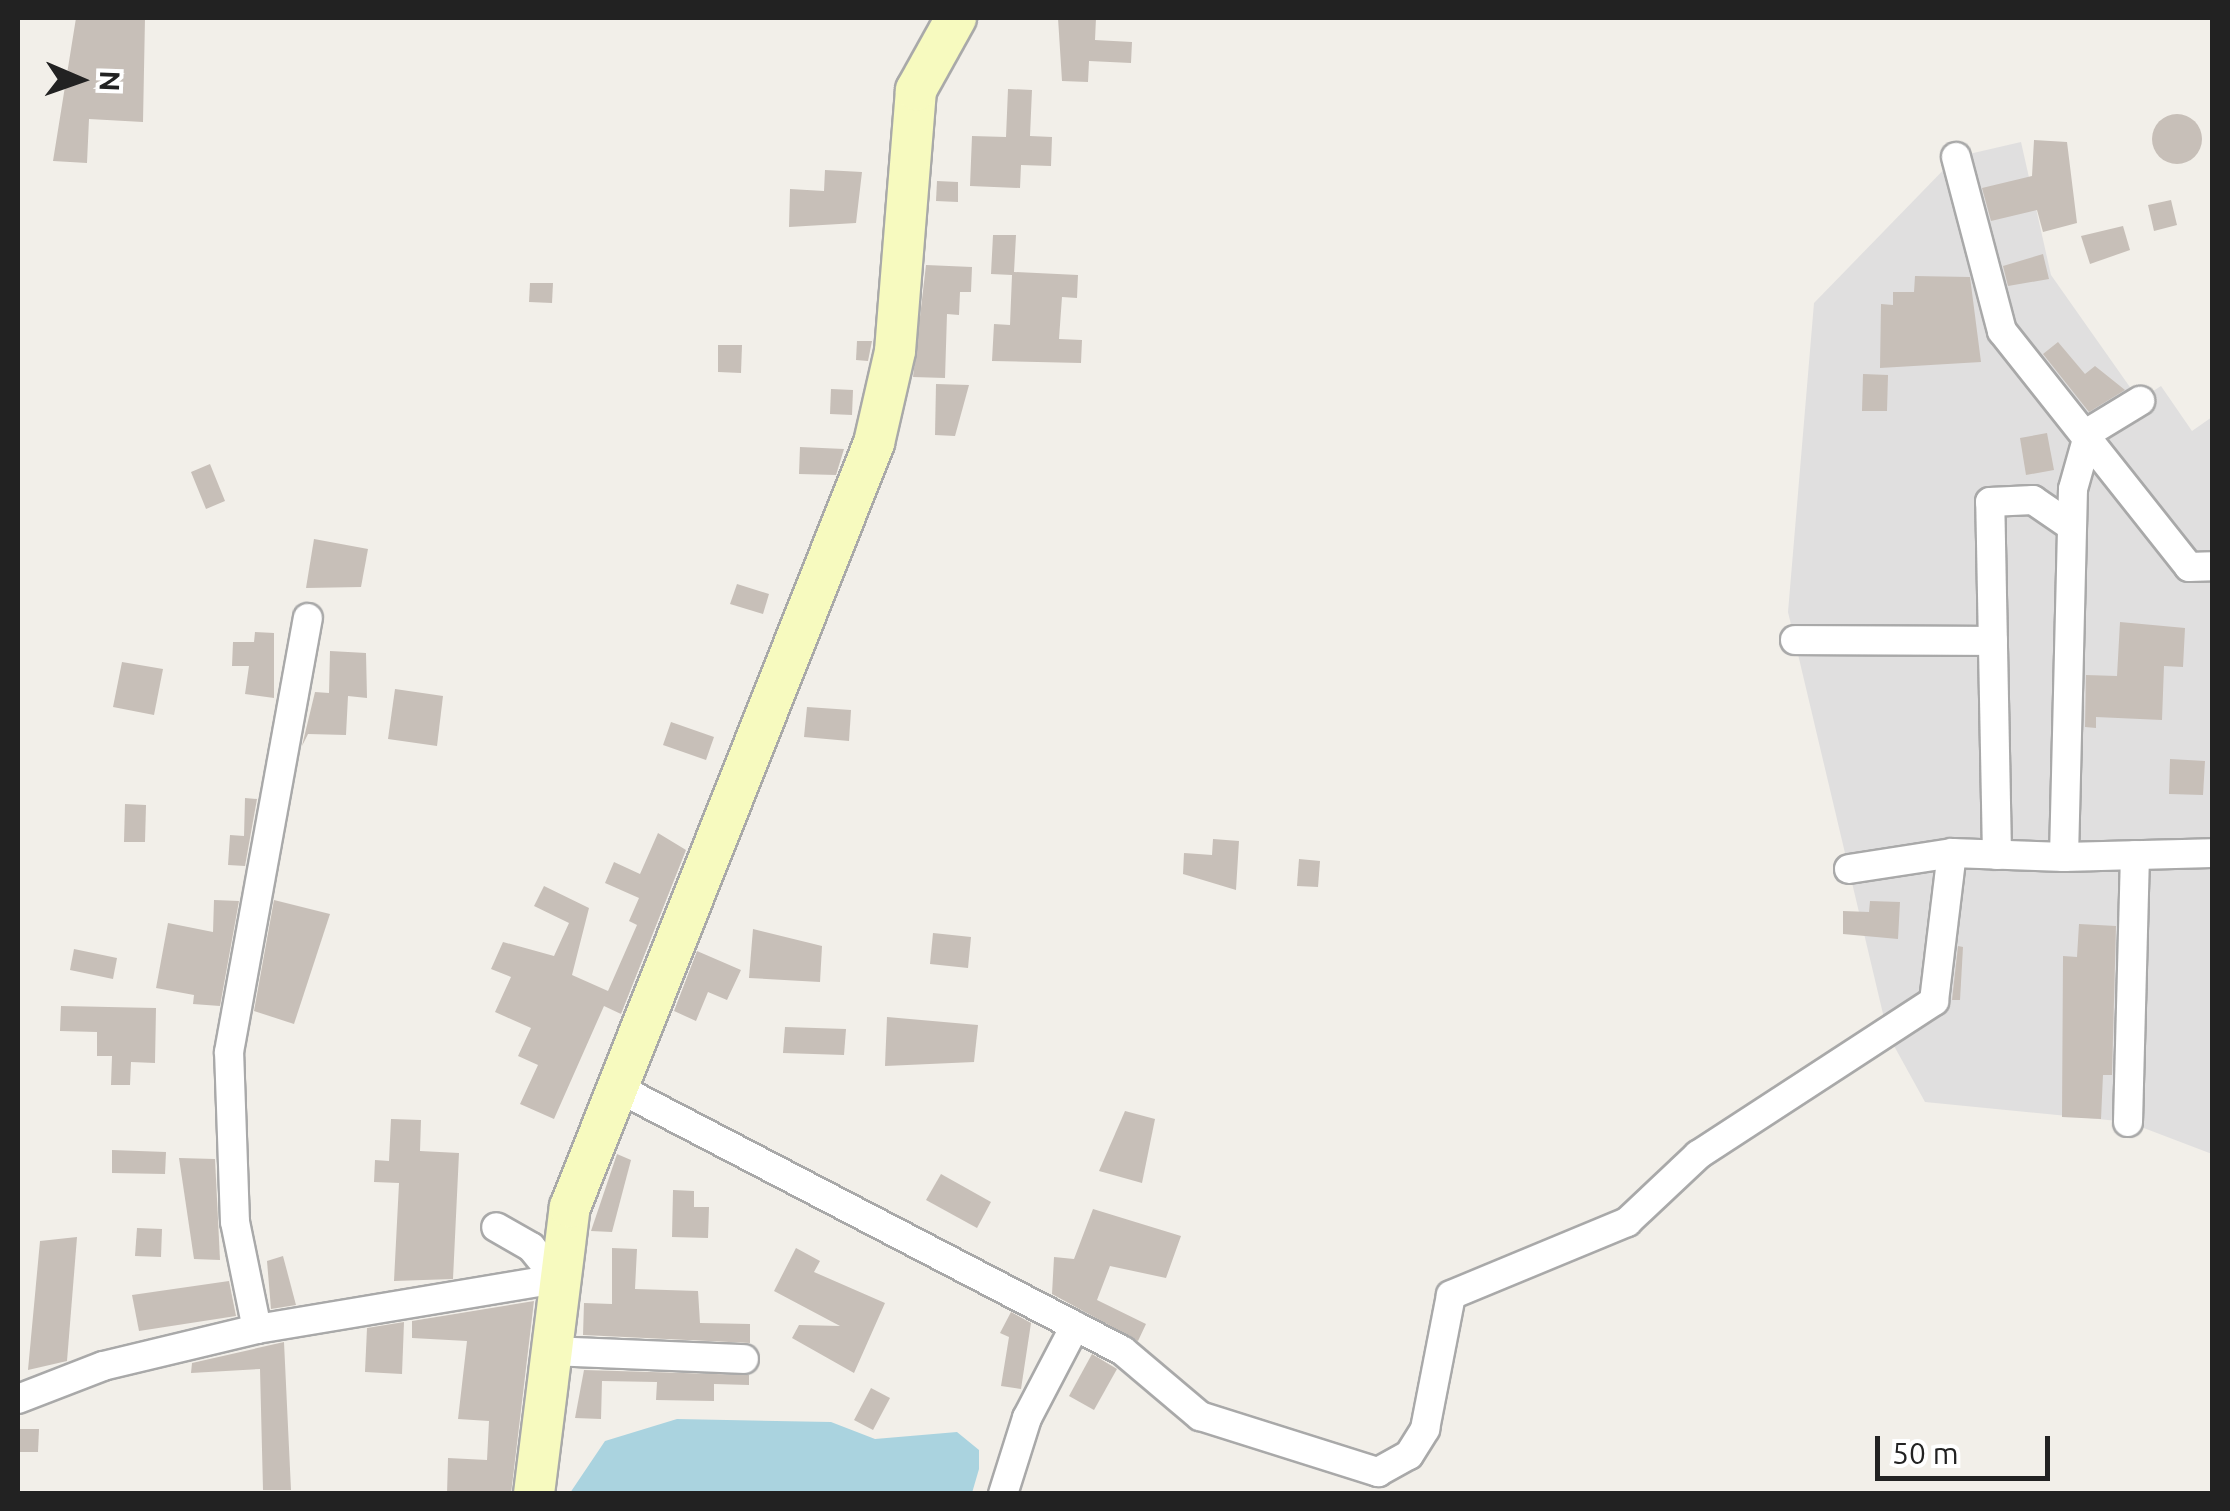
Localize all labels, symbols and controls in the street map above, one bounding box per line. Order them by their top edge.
north arrow [30,30,130,130]
text: N [95,70,126,92]
scale bar [1880,1416,2055,1478]
text: 50 m [1892,1436,1959,1470]

